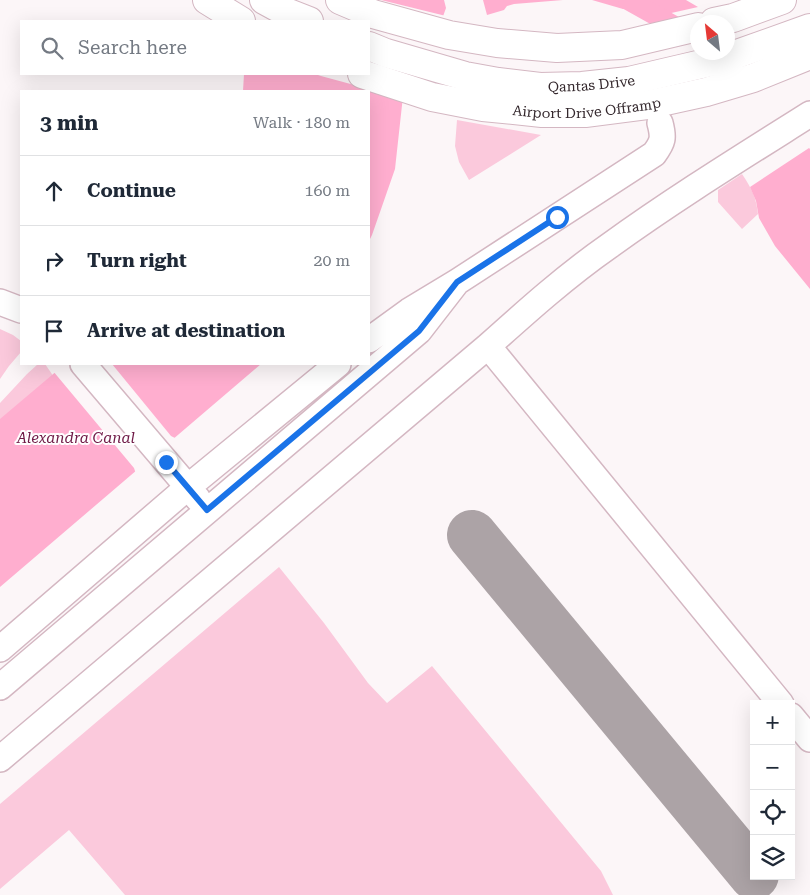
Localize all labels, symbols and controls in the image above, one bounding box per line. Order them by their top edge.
north arrow [690,15,735,60]
search box [20,20,370,75]
icon: search [38,34,66,62]
text: Search here [78,36,187,59]
street label: Qantas Drive [548,72,637,95]
street label: Airport Drive Offramp [512,94,662,121]
text: 3 min [40,111,98,135]
text: Walk · 180 m [253,113,350,132]
icon: ahead [40,177,68,205]
text: Continue [87,179,176,202]
text: 160 m [304,181,350,200]
route start [546,206,569,229]
icon: right [40,247,68,275]
text: Turn right [87,249,187,272]
text: 20 m [313,251,350,270]
icon: arrive [40,317,68,345]
text: Arrive at destination [87,319,285,342]
water label: Alexandra Canal [16,429,135,447]
route end [155,451,178,474]
map controls [750,700,795,880]
button: + [750,700,795,745]
button: − [750,745,795,790]
button: locate [750,790,795,835]
button: layers [750,835,795,880]

